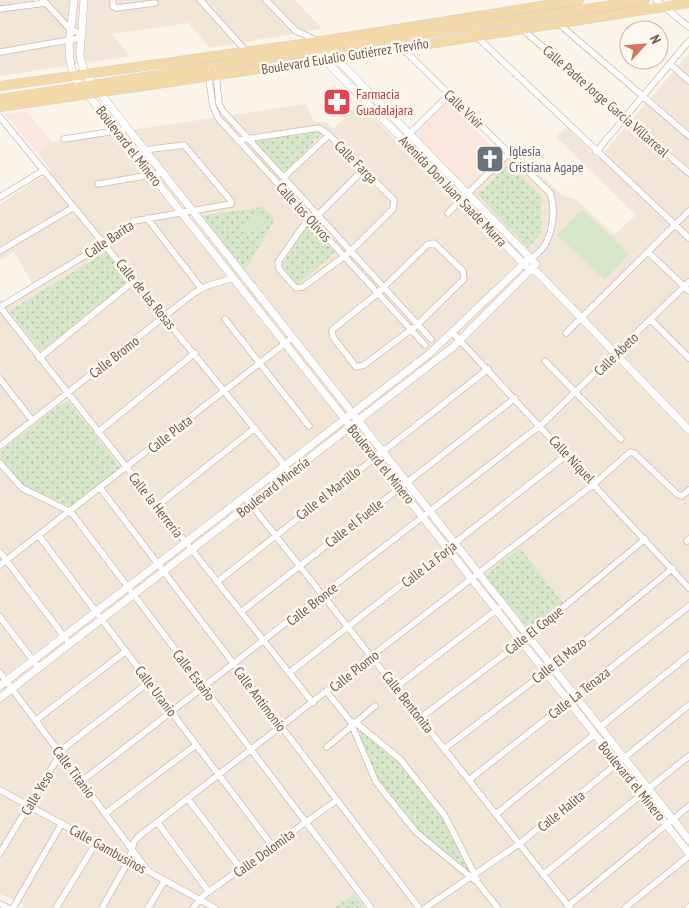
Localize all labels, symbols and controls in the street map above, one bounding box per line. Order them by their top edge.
north arrow [619,20,669,70]
text: N [646,32,665,47]
street label: Boulevard Eulalio Gutiérrez Treviño [260,34,430,78]
street label: Calle Padre Jorge García Villarreal [539,41,674,161]
place label: Farmacia Guadalajara [356,85,413,119]
street label: Calle Vivir [440,86,488,132]
pharmacy icon: Farmacia Guadalajara [322,87,352,117]
street label: Boulevard el Minero [92,102,166,190]
street label: Avenida Don Juan Saade Murra [395,131,511,251]
street label: Calle Farga [331,137,381,187]
place label: Iglesia Cristiana Agape [509,142,584,176]
church icon: Iglesia Cristiana Agape [475,144,505,174]
street label: Calle los Olivos [272,178,336,246]
street label: Calle Barita [81,216,137,262]
street label: Calle de las Rosas [112,255,180,333]
street label: Calle Abeto [590,328,642,380]
street label: Calle Bromo [85,332,143,382]
street label: Calle Plata [144,411,196,457]
street label: Boulevard el Minero [343,421,419,507]
street label: Calle Níquel [545,431,599,487]
street label: Boulevard Minería [233,453,313,521]
street label: Calle el Martillo [292,462,364,524]
street label: Calle la Herrería [125,469,187,541]
street label: Calle el Fuelle [321,495,387,551]
street label: Calle La Forja [398,537,460,591]
street label: Calle Bronce [283,578,341,630]
street label: Calle El Coque [501,601,567,658]
street label: Calle El Mazo [528,633,590,687]
street label: Calle Estaño [169,646,219,704]
street label: Calle Plomo [326,646,382,696]
street label: Calle Uranio [131,662,181,720]
street label: Calle Antimonio [230,663,290,735]
street label: Calle La Tenaza [544,663,614,723]
street label: Calle Bentonita [378,667,438,737]
street label: Boulevard el Minero [594,738,670,824]
street label: Calle Titanio [49,742,99,802]
street label: Calle Yeso [17,767,57,819]
street label: Calle Halita [534,786,588,836]
street label: Calle Gambusinos [66,820,150,878]
street label: Calle Dolomita [230,825,298,881]

